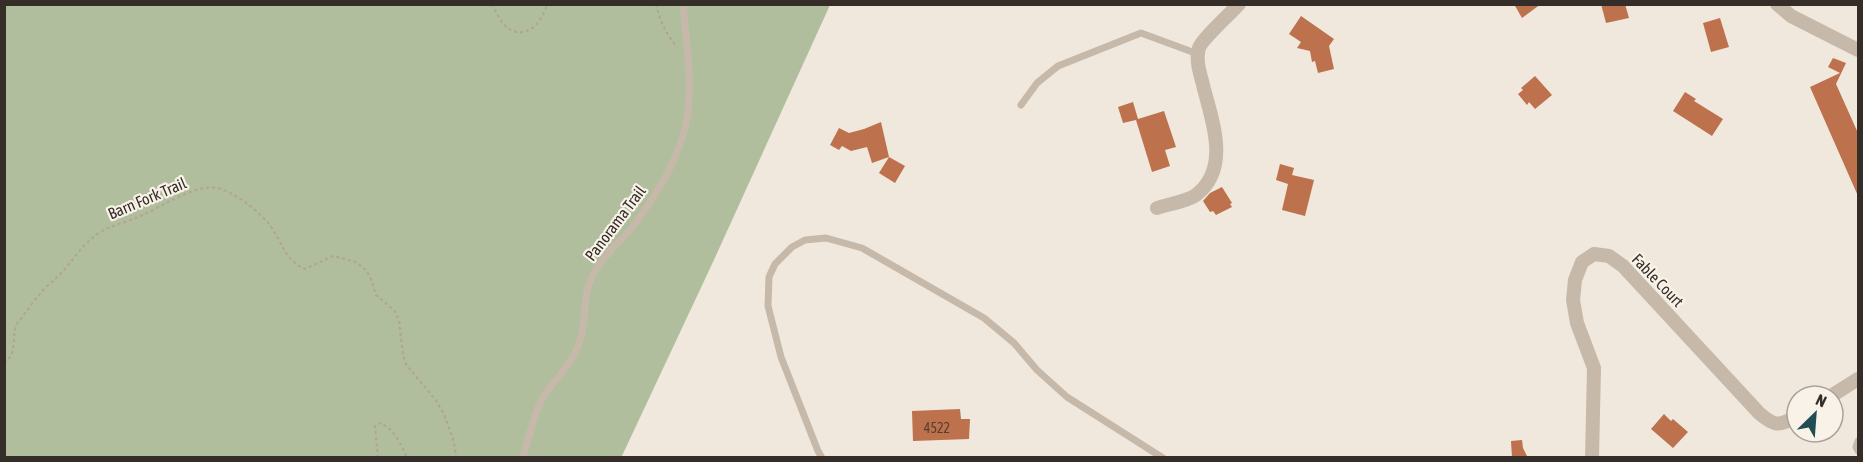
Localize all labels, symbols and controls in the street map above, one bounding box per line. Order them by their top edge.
street label: Barn Fork Trail [105,173,189,223]
street label: Panorama Trail [581,181,649,264]
street label: Fable Court [1628,250,1688,310]
north arrow [1785,384,1845,444]
text: N [1813,390,1829,411]
house number: 4522 [924,420,950,436]

